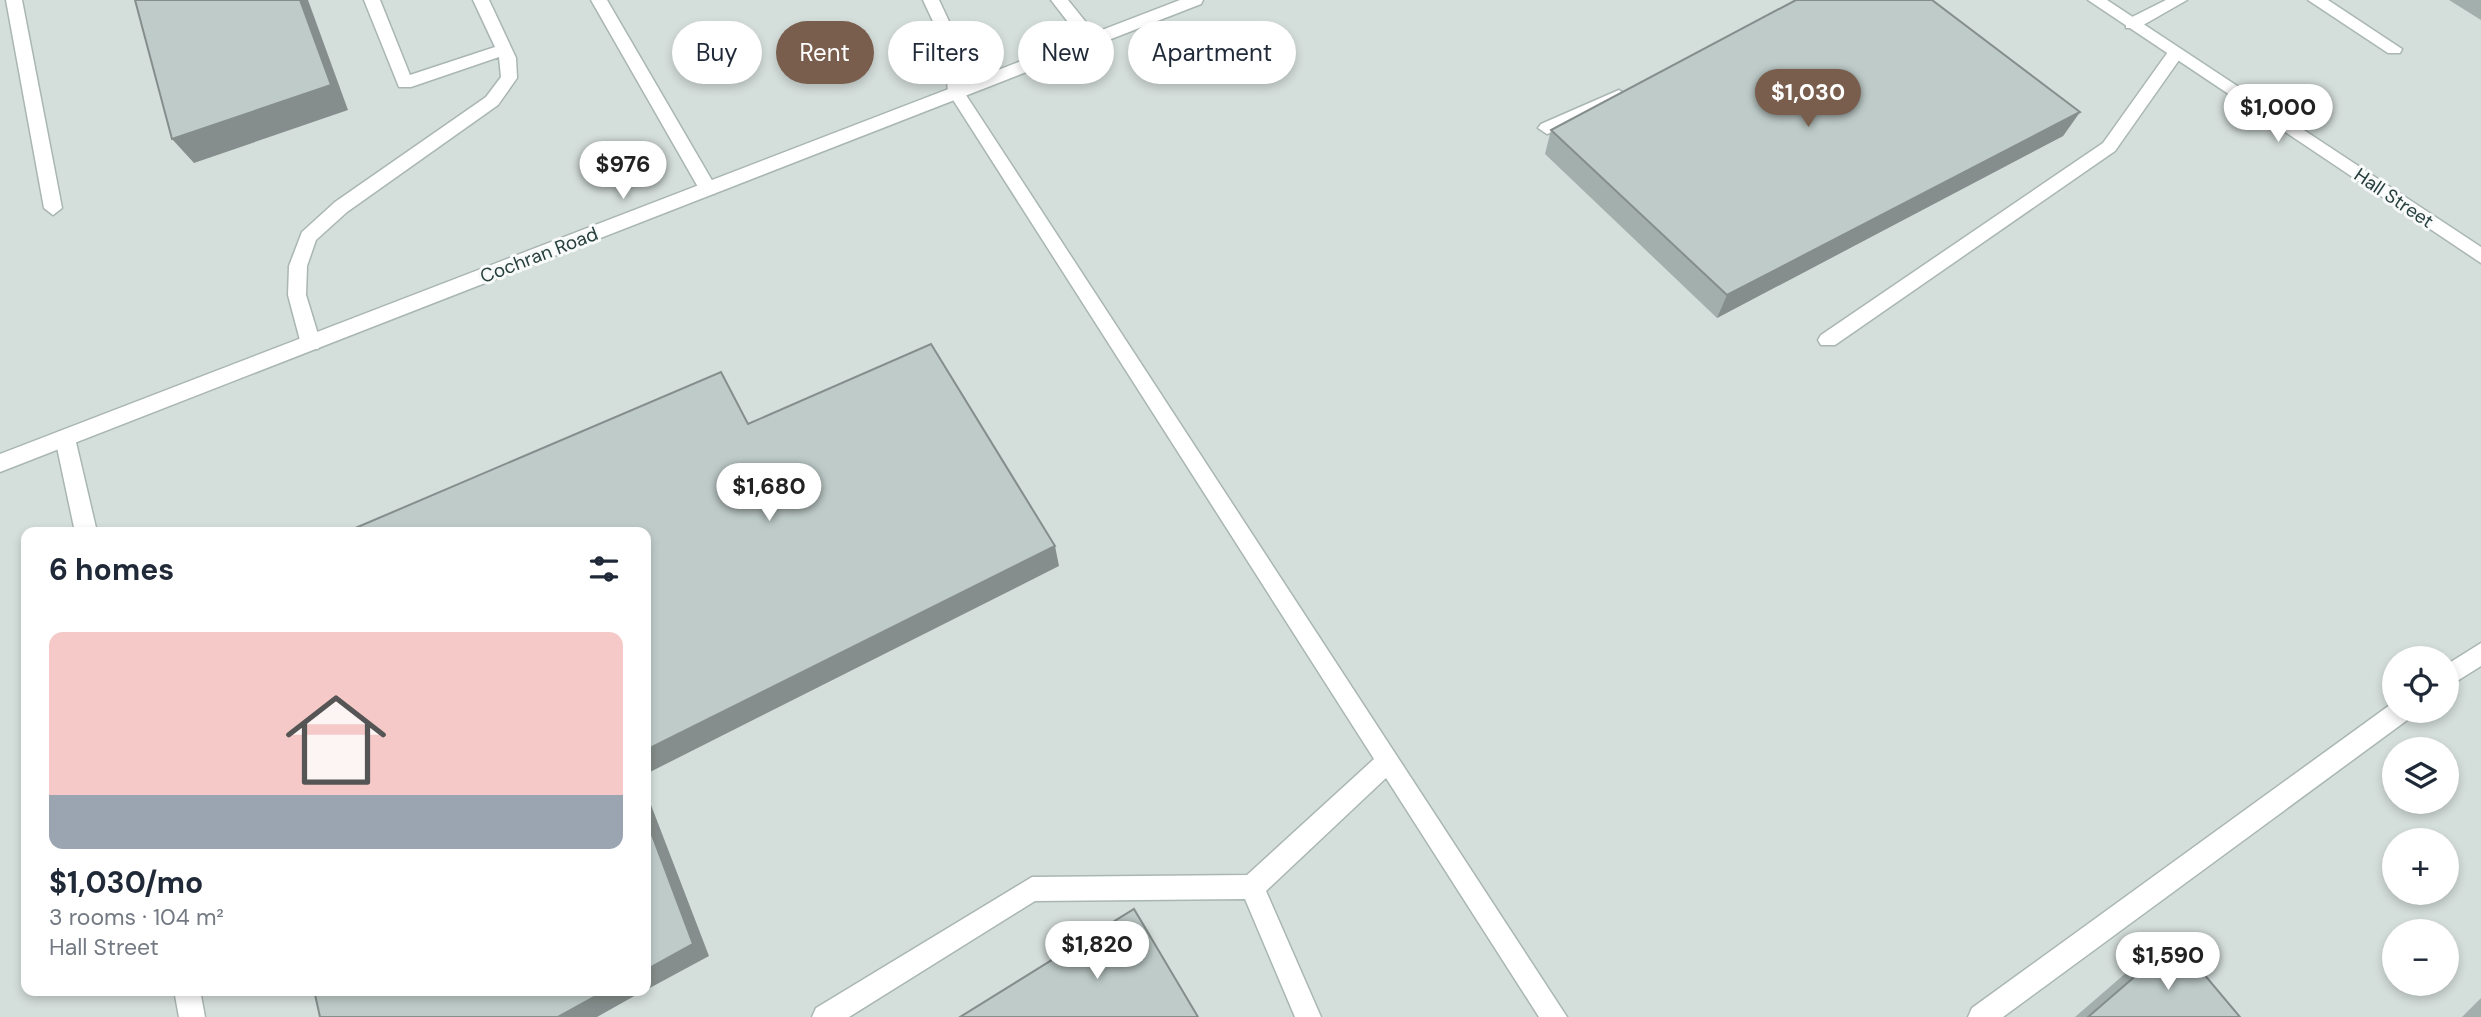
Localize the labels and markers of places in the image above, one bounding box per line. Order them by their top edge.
pin: $1,030 [1751,69,1865,129]
pin: $1,000 [2221,85,2335,144]
pin: $976 [582,142,664,201]
pin: $1,680 [712,463,826,523]
pin: $1,820 [1040,922,1154,981]
pin: $1,590 [2111,932,2225,992]

